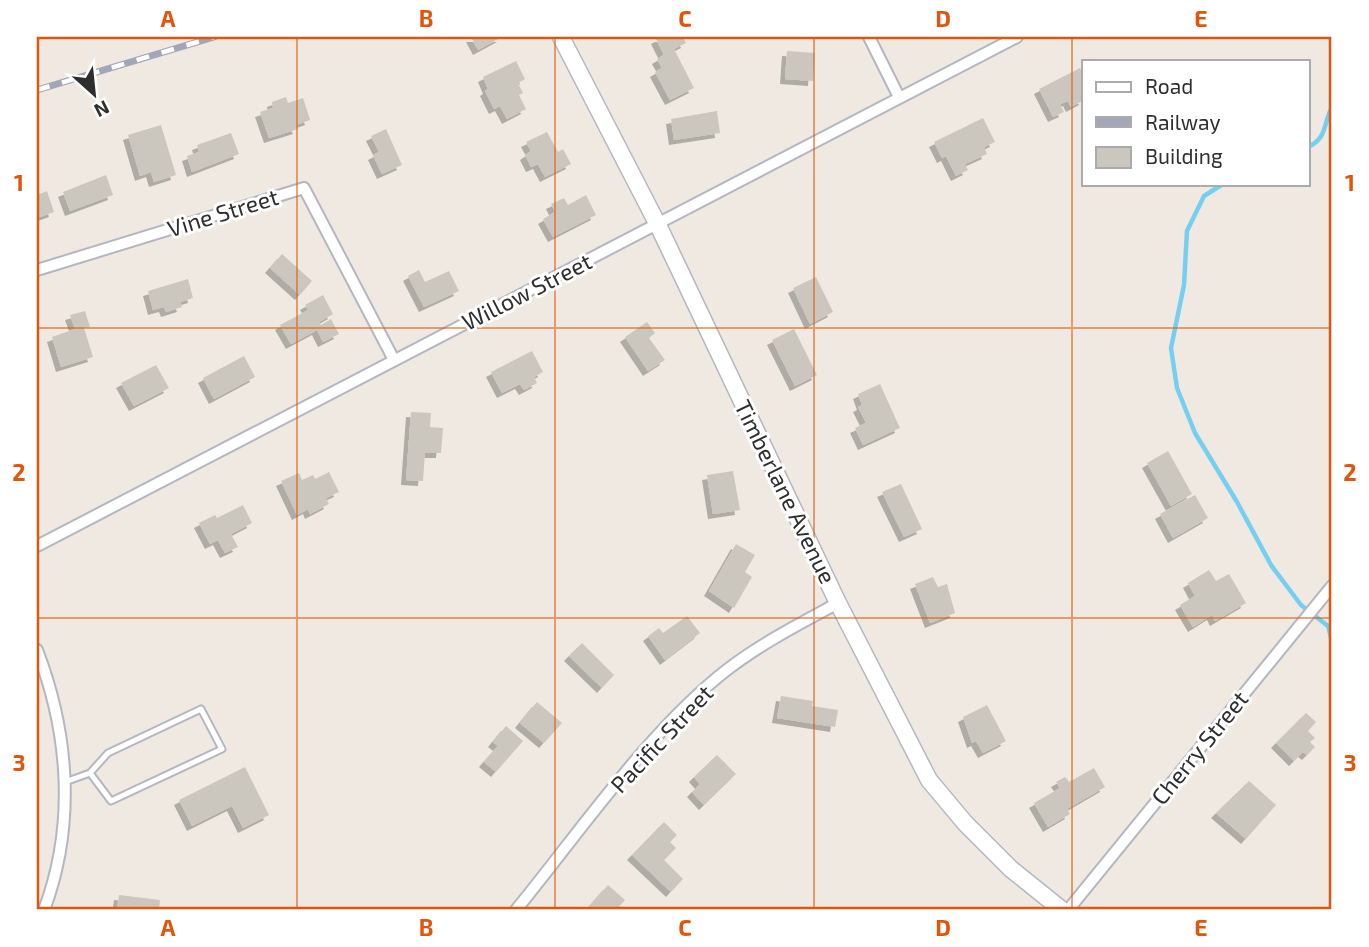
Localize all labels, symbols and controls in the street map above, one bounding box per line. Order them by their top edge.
text: A [160,4,176,32]
text: B [419,4,433,32]
text: C [678,4,692,32]
text: D [935,4,951,32]
text: E [1194,4,1208,32]
north arrow [60,60,130,130]
legend [1082,60,1310,186]
text: Road [1145,73,1193,98]
text: N [91,96,113,123]
text: Railway [1145,109,1221,134]
text: Building [1145,143,1223,168]
text: 1 [14,168,24,196]
text: 1 [1345,168,1355,196]
street label: Vine Street [164,182,282,242]
street label: Willow Street [457,246,596,336]
street label: Timberlane Avenue [729,395,842,588]
text: 2 [12,458,26,486]
text: 2 [1343,458,1357,486]
street label: Pacific Street [604,678,718,798]
street label: Cherry Street [1145,685,1254,810]
text: 3 [12,748,26,776]
text: 3 [1343,748,1357,776]
text: A [160,913,176,941]
text: B [419,913,433,941]
text: C [678,913,692,941]
text: D [935,913,951,941]
text: E [1194,913,1208,941]

